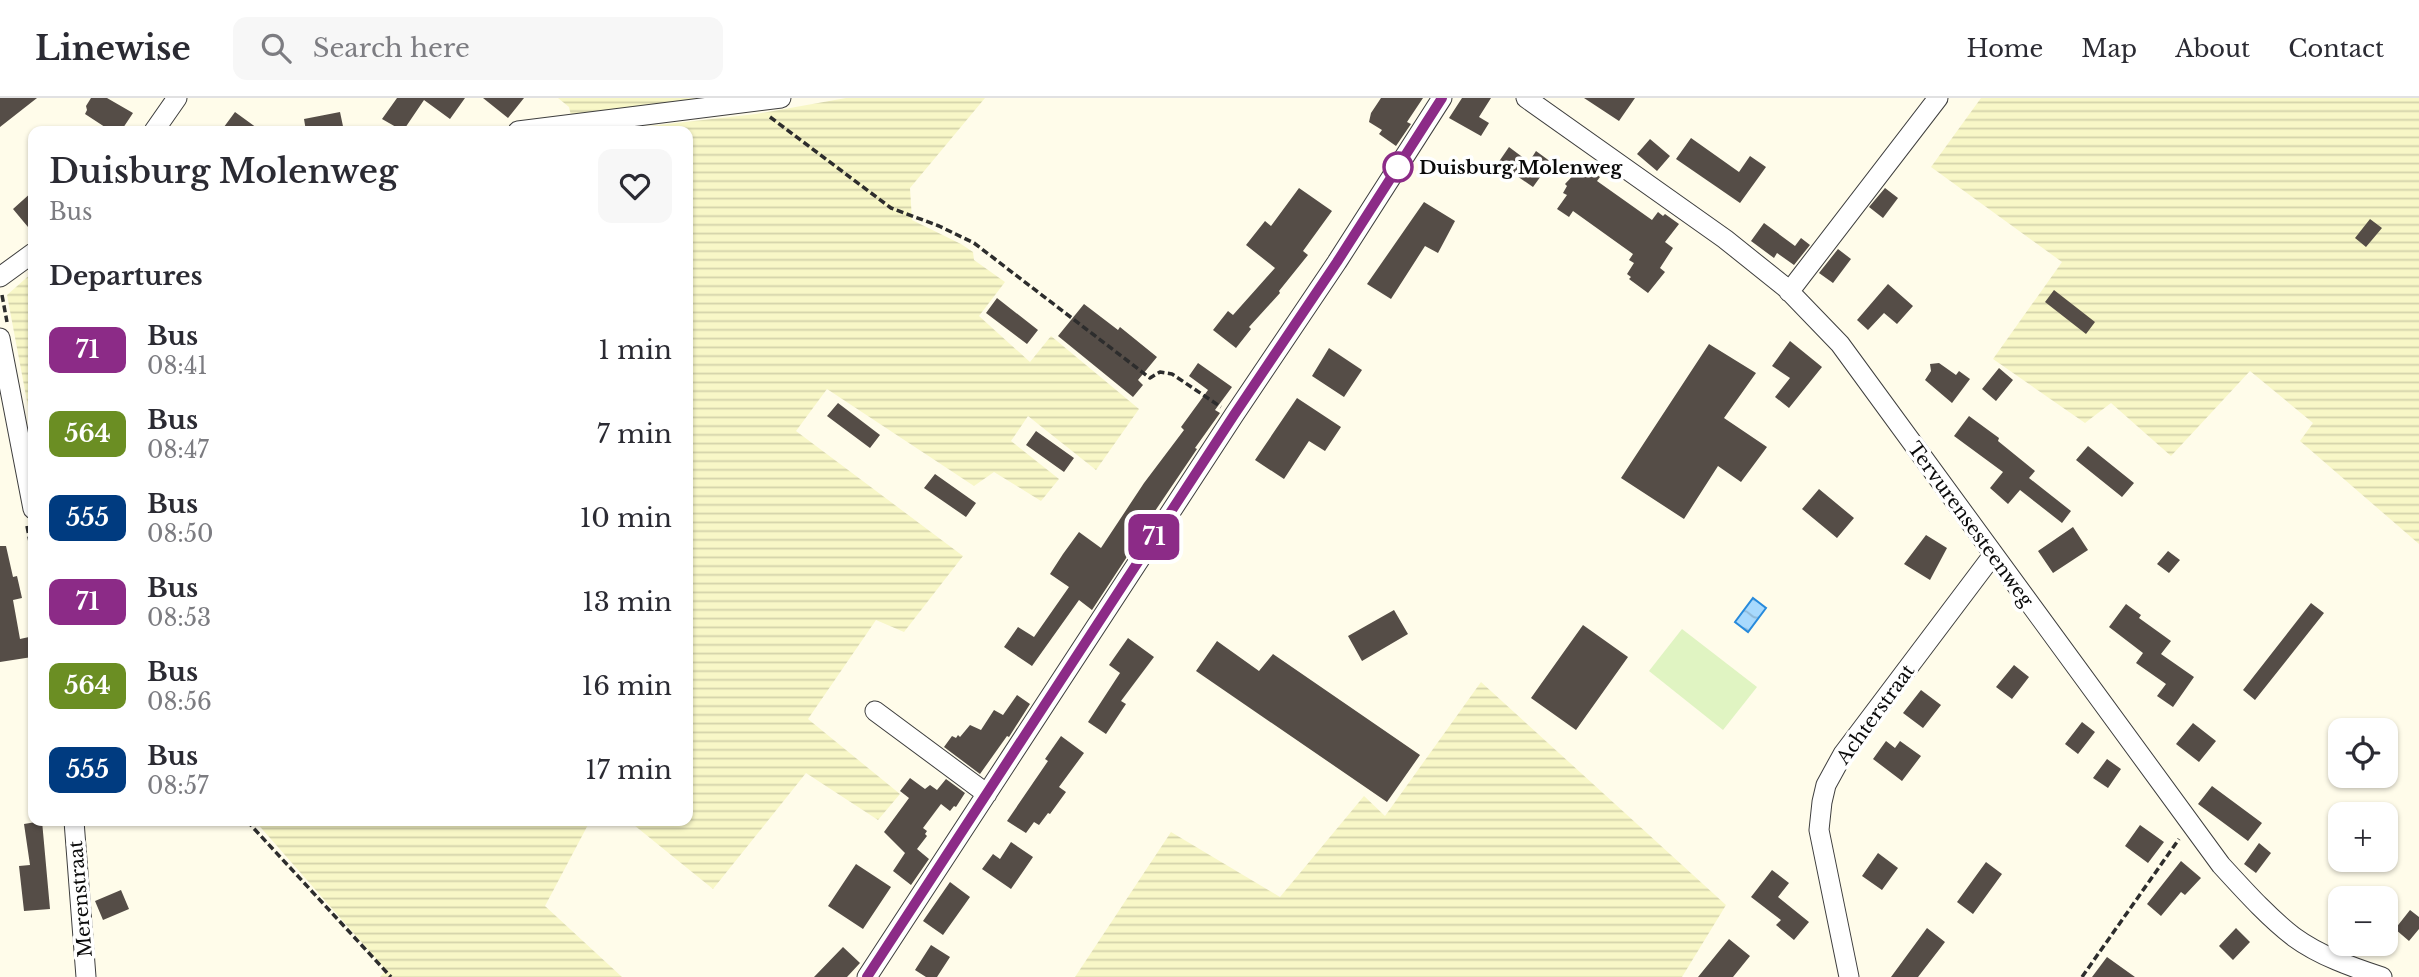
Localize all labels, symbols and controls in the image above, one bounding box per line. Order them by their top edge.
search box [233,17,723,80]
text: Linewise [35,28,191,69]
icon: search [257,29,295,67]
text: Search here [313,32,470,64]
text: Home [1967,34,2043,63]
text: Map [2081,34,2137,63]
text: About [2175,34,2250,63]
text: Contact [2288,34,2384,63]
button: heart [598,149,672,223]
text: Duisburg Molenweg [49,151,398,192]
marker: Duisburg Molenweg [1383,152,1413,182]
place label: Duisburg Molenweg [1419,156,1624,179]
text: Bus [49,198,92,226]
text: Departures [49,260,203,292]
text: Bus [147,320,198,352]
text: 1 min [598,334,672,366]
text: 71 [76,335,99,364]
text: 08:41 [147,352,208,380]
text: Bus [147,404,198,436]
text: 7 min [597,418,672,450]
text: 564 [64,419,111,448]
text: 08:47 [147,436,209,464]
street label: Tervurensesteenweg [1903,437,2039,612]
text: Bus [147,488,198,520]
text: 10 min [580,502,672,534]
text: 555 [66,503,109,532]
line badge: 71 [1122,514,1186,560]
text: 08:50 [147,520,213,548]
text: 71 [1142,522,1166,551]
text: Bus [147,572,198,604]
text: 13 min [582,586,672,618]
text: 71 [76,587,99,616]
text: 08:53 [147,604,211,632]
text: Bus [147,656,198,688]
street label: Achterstraat [1831,659,1920,770]
text: 16 min [582,670,672,702]
text: 564 [64,671,111,700]
text: 08:56 [147,688,212,716]
map controls [2328,718,2398,956]
button: locate [2328,718,2398,788]
text: Bus [147,740,198,772]
text: 17 min [585,754,672,786]
text: 555 [66,755,109,784]
text: 08:57 [147,772,209,800]
button: + [2328,802,2398,872]
street label: Merenstraat [64,839,97,958]
button: − [2328,886,2398,956]

